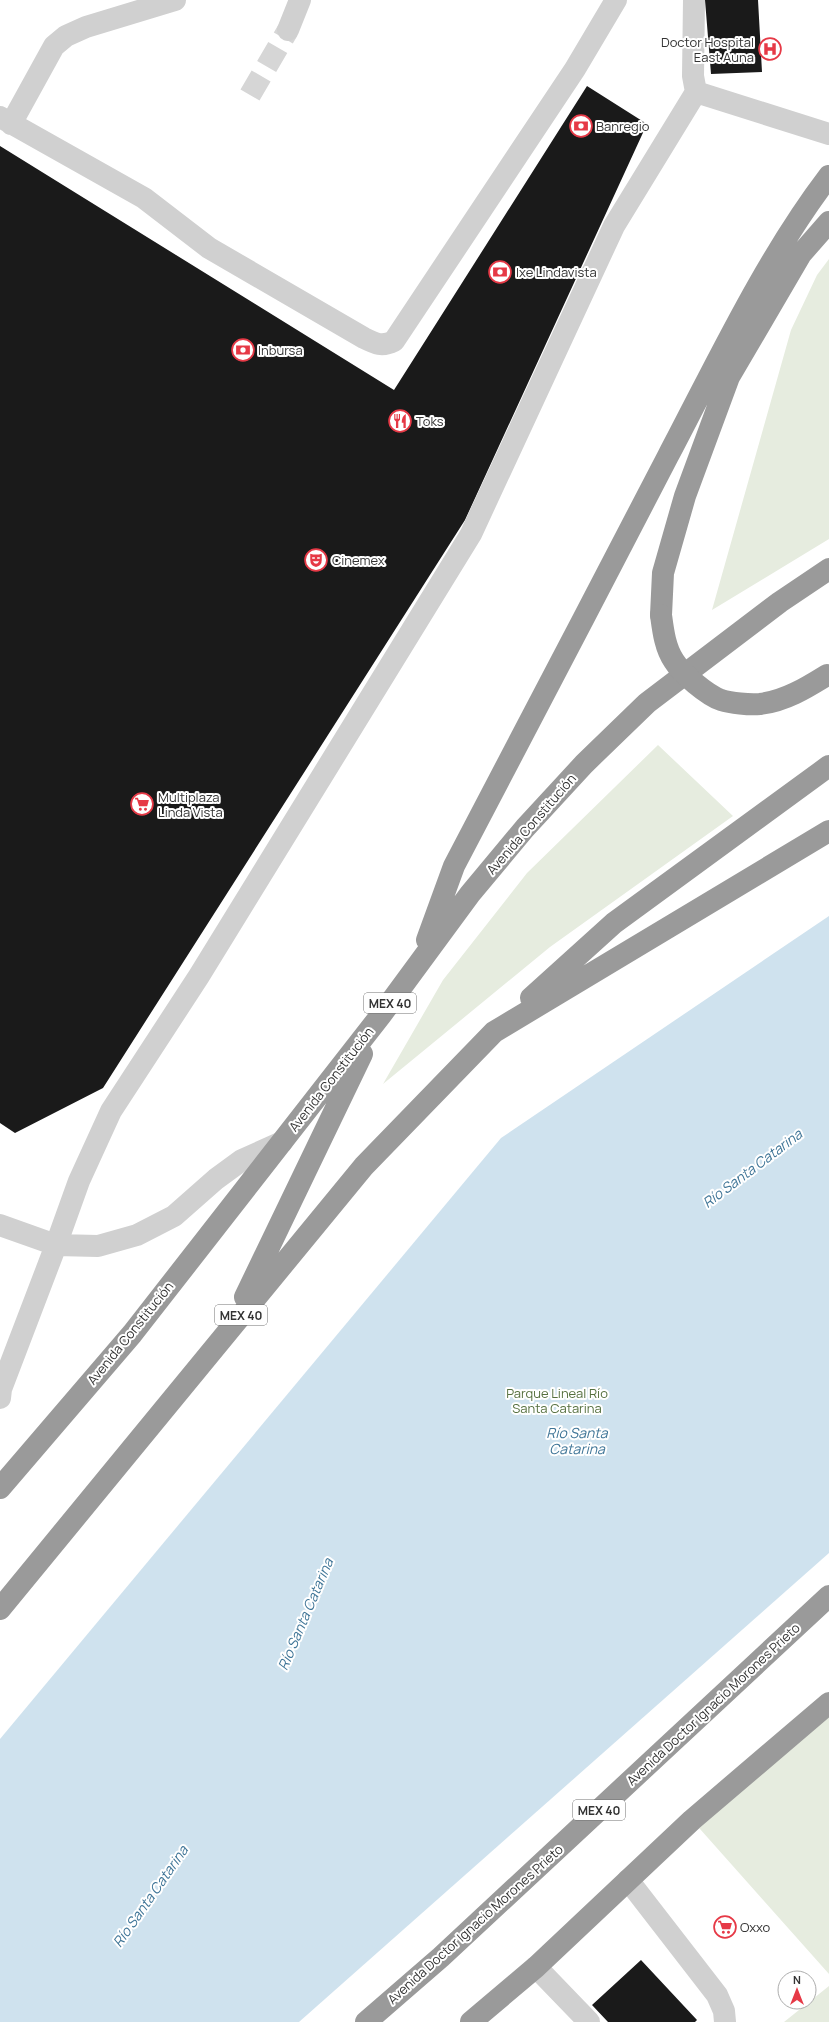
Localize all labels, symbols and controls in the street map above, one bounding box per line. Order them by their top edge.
place label: Doctor Hospital East Auna [661,33,754,66]
hospital icon: Doctor Hospital East Auna [757,36,783,62]
bank icon: Banregio [568,113,594,139]
place label: Banregio [596,117,650,135]
bank icon: Ixe Lindavista [487,259,513,285]
place label: Ixe Lindavista [516,263,597,281]
bank icon: Inbursa [230,337,256,363]
place label: Inbursa [258,341,303,359]
restaurant icon: Toks [387,408,413,434]
place label: Toks [416,412,444,430]
theatre icon: Cinemex [303,547,329,573]
place label: Cinemex [332,551,385,569]
street label: Avenida Constitución [482,770,580,878]
place label: Multiplaza Linda Vista [158,788,223,821]
supermarket icon: Multiplaza Linda Vista [129,791,155,817]
road number: MEX 40 [364,993,416,1013]
street label: Avenida Constitución [285,1023,377,1135]
water label: Río Santa Catarina [698,1124,806,1212]
street label: Avenida Constitución [83,1278,177,1388]
road number: MEX 40 [215,1305,267,1325]
park label: Parque Lineal Río Santa Catarina [506,1384,608,1417]
water label: Río Santa Catarina [546,1423,609,1458]
water label: Río Santa Catarina [273,1554,338,1673]
street label: Avenida Doctor Ignacio Morones Prieto [623,1619,804,1789]
road number: MEX 40 [573,1800,625,1820]
street label: Avenida Doctor Ignacio Morones Prieto [383,1840,567,2008]
water label: Río Santa Catarina [108,1841,193,1950]
supermarket icon: Oxxo [712,1914,738,1940]
place label: Oxxo [740,1918,771,1936]
north arrow [777,1970,817,2010]
text: N [793,1972,801,1987]

